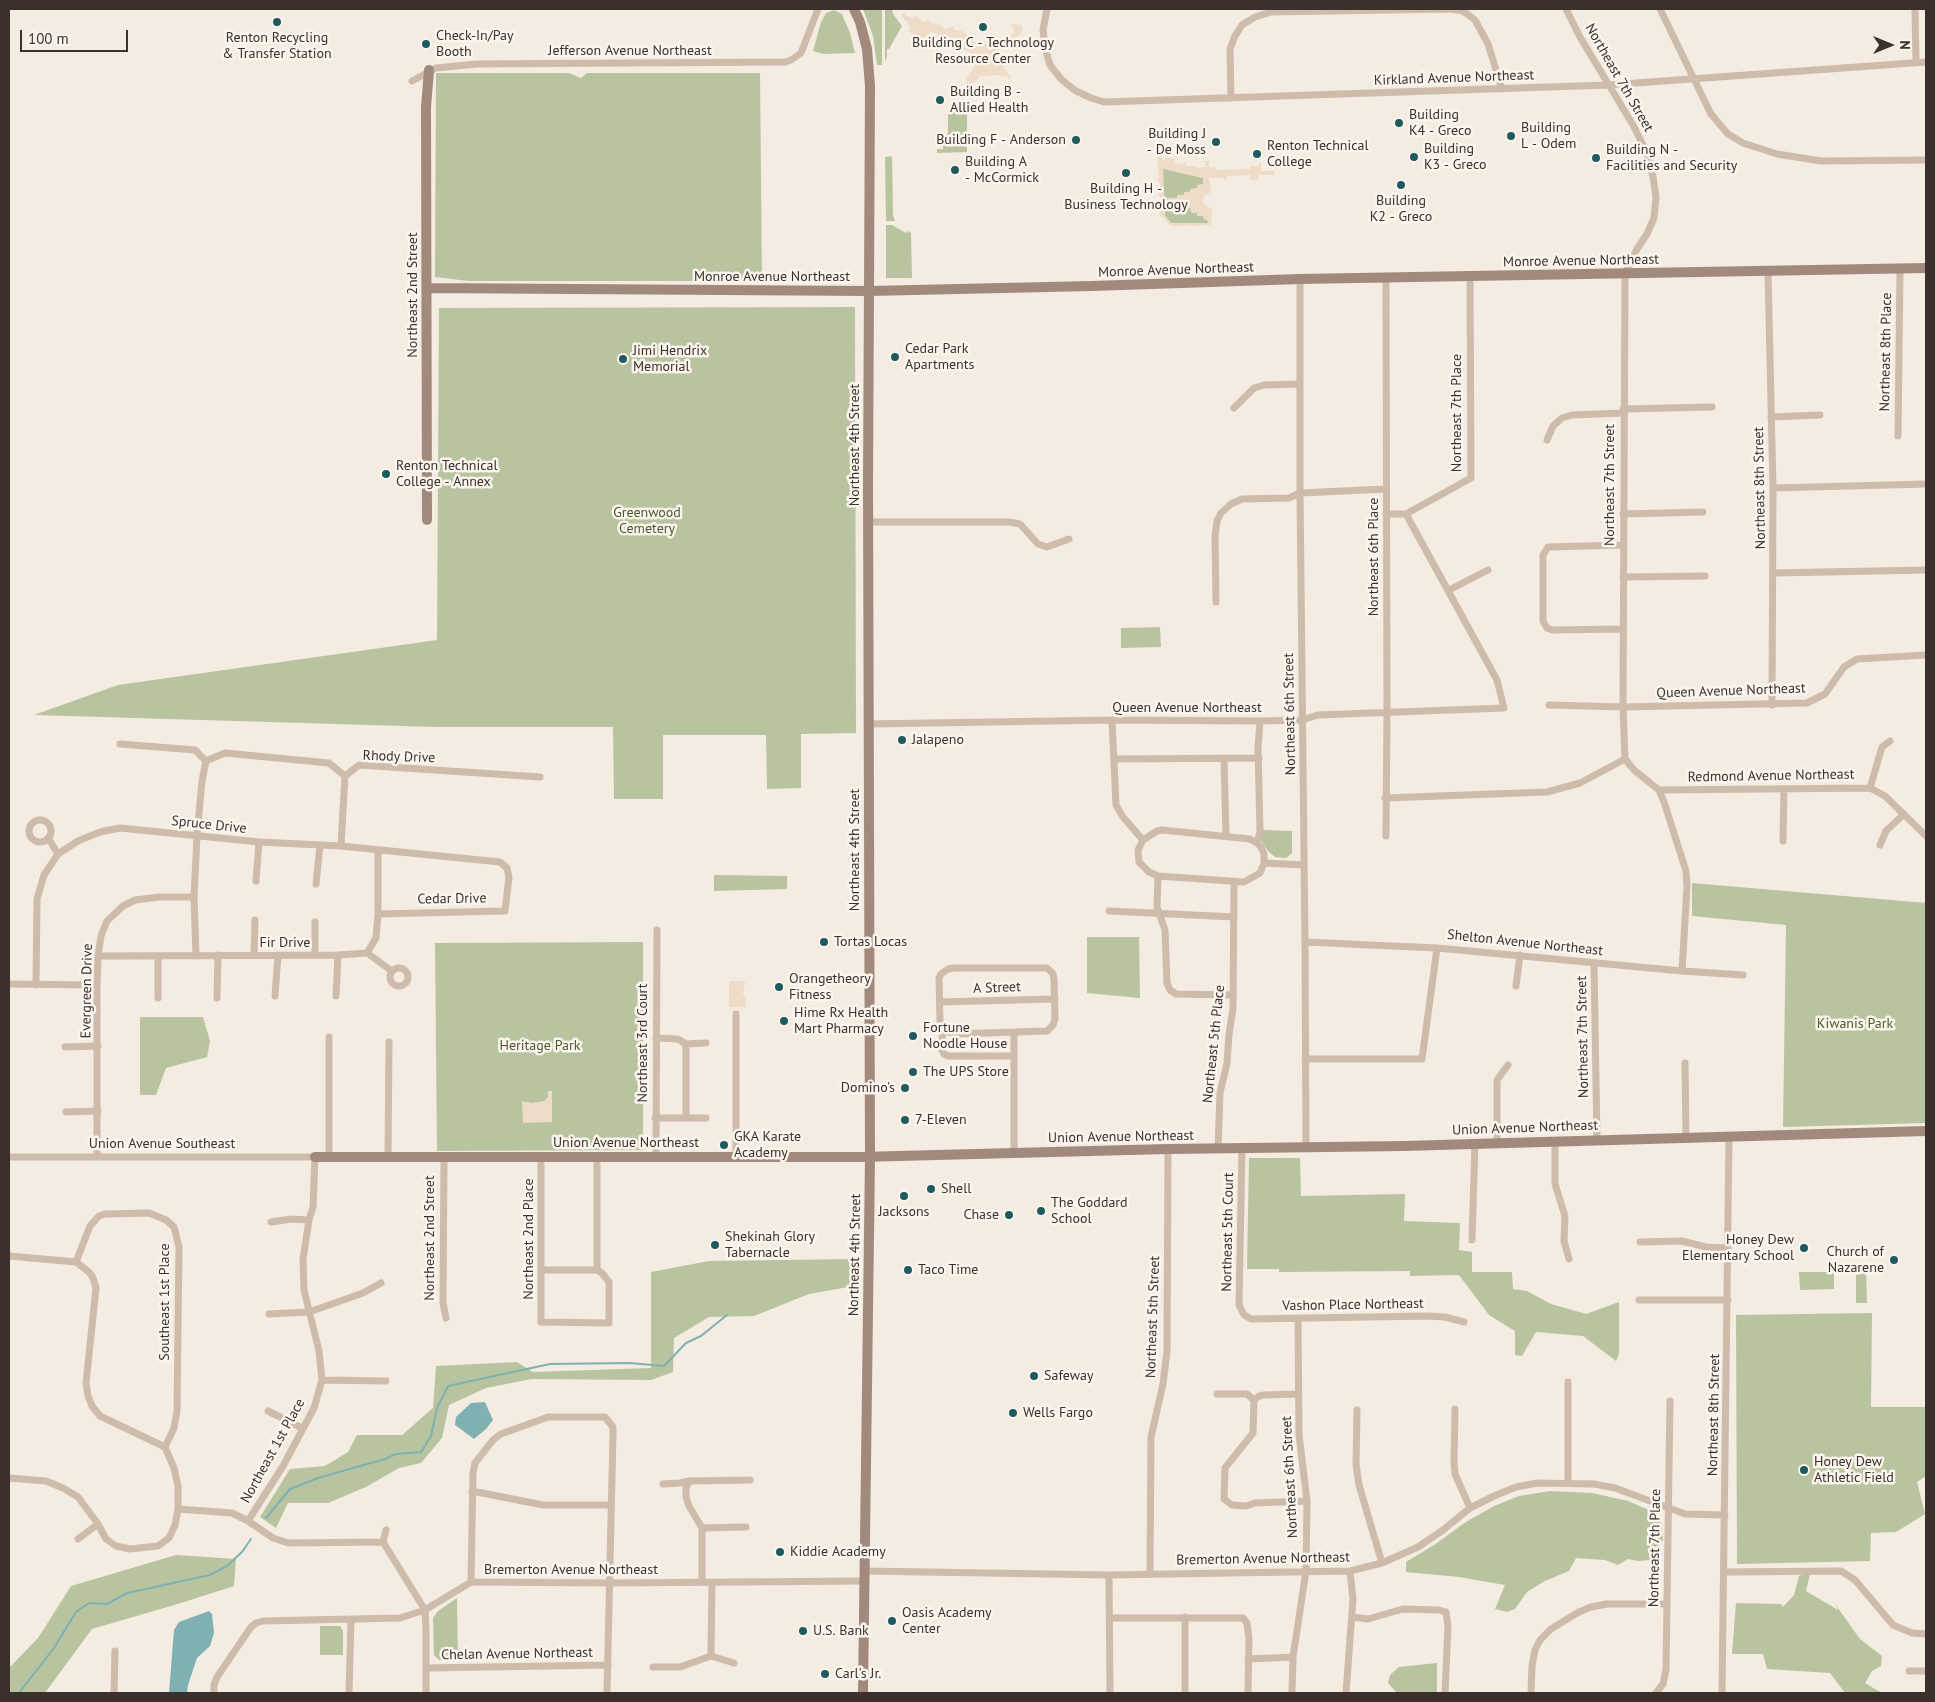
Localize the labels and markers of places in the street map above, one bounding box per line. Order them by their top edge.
marker: Renton Recycling & Transfer Station [271,16,283,28]
marker: Building C - Technology Resource Center [977,21,989,33]
place label: Check-In/Pay Booth [436,28,514,60]
place label: Renton Recycling & Transfer Station [222,30,332,62]
place label: Building C - Technology Resource Center [912,35,1054,68]
marker: Check-In/Pay Booth [420,38,432,50]
place label: Building B - Allied Health [950,84,1028,116]
marker: Building B - Allied Health [934,94,946,106]
place label: Building K4 - Greco [1409,107,1471,140]
marker: Building K4 - Greco [1393,117,1405,129]
place label: Building L - Odem [1521,120,1576,152]
place label: Building J - De Moss [1147,126,1206,158]
marker: Building L - Odem [1505,130,1517,142]
place label: Building F - Anderson [936,132,1066,148]
marker: Building F - Anderson [1070,134,1082,146]
marker: Building J - De Moss [1210,136,1222,148]
place label: Renton Technical College [1267,138,1369,170]
place label: Building K3 - Greco [1424,141,1486,174]
place label: Building N - Facilities and Security [1606,142,1737,174]
marker: Renton Technical College [1251,148,1263,160]
marker: Building K3 - Greco [1408,151,1420,163]
marker: Building N - Facilities and Security [1590,152,1602,164]
place label: Building A - McCormick [965,154,1039,186]
marker: Building A - McCormick [949,164,961,176]
marker: Building H - Business Technology [1120,167,1132,179]
marker: Building K2 - Greco [1395,179,1407,191]
place label: Building H - Business Technology [1064,181,1188,213]
place label: Building K2 - Greco [1370,193,1432,226]
place label: Cedar Park Apartments [905,341,974,374]
place label: Jimi Hendrix Memorial [633,343,707,376]
marker: Cedar Park Apartments [889,351,901,363]
marker: Jimi Hendrix Memorial [617,353,629,365]
place label: Renton Technical College - Annex [396,458,498,491]
marker: Renton Technical College - Annex [380,468,392,480]
place label: Jalapeno [912,732,964,748]
marker: Jalapeno [896,734,908,746]
place label: Tortas Locas [834,934,907,950]
marker: Tortas Locas [818,936,830,948]
place label: Orangetheory Fitness [789,971,871,1004]
marker: Orangetheory Fitness [773,981,785,993]
place label: Hime Rx Health Mart Pharmacy [794,1005,888,1038]
marker: Hime Rx Health Mart Pharmacy [778,1015,790,1027]
place label: Fortune Noodle House [923,1020,1007,1052]
marker: Fortune Noodle House [907,1030,919,1042]
place label: The UPS Store [923,1064,1009,1080]
marker: The UPS Store [907,1066,919,1078]
place label: Domino's [841,1080,895,1096]
marker: Domino's [899,1082,911,1094]
place label: 7-Eleven [915,1112,967,1128]
marker: 7-Eleven [899,1114,911,1126]
place label: GKA Karate Academy [734,1129,801,1162]
marker: GKA Karate Academy [718,1139,730,1151]
place label: Shell [941,1181,971,1197]
marker: Shell [925,1183,937,1195]
marker: Jacksons [898,1190,910,1202]
place label: The Goddard School [1051,1195,1128,1228]
place label: Jacksons [879,1204,929,1220]
marker: The Goddard School [1035,1205,1047,1217]
place label: Chase [963,1207,999,1223]
marker: Chase [1003,1209,1015,1221]
place label: Shekinah Glory Tabernacle [725,1229,815,1262]
place label: Honey Dew Elementary School [1682,1232,1794,1264]
marker: Shekinah Glory Tabernacle [709,1239,721,1251]
marker: Honey Dew Elementary School [1798,1242,1810,1254]
place label: Church of Nazarene [1827,1244,1884,1276]
marker: Church of Nazarene [1888,1254,1900,1266]
place label: Taco Time [918,1262,978,1278]
marker: Taco Time [902,1264,914,1276]
place label: Safeway [1044,1368,1093,1384]
marker: Safeway [1028,1370,1040,1382]
place label: Wells Fargo [1023,1405,1093,1421]
marker: Wells Fargo [1007,1407,1019,1419]
place label: Honey Dew Athletic Field [1814,1454,1894,1486]
marker: Honey Dew Athletic Field [1798,1464,1810,1476]
place label: Kiddie Academy [790,1544,886,1560]
marker: Kiddie Academy [774,1546,786,1558]
place label: Oasis Academy Center [902,1605,992,1638]
marker: Oasis Academy Center [886,1615,898,1627]
place label: U.S. Bank [813,1623,869,1639]
marker: U.S. Bank [797,1625,809,1637]
place label: Carl's Jr. [835,1666,881,1682]
marker: Carl's Jr. [819,1668,831,1680]

